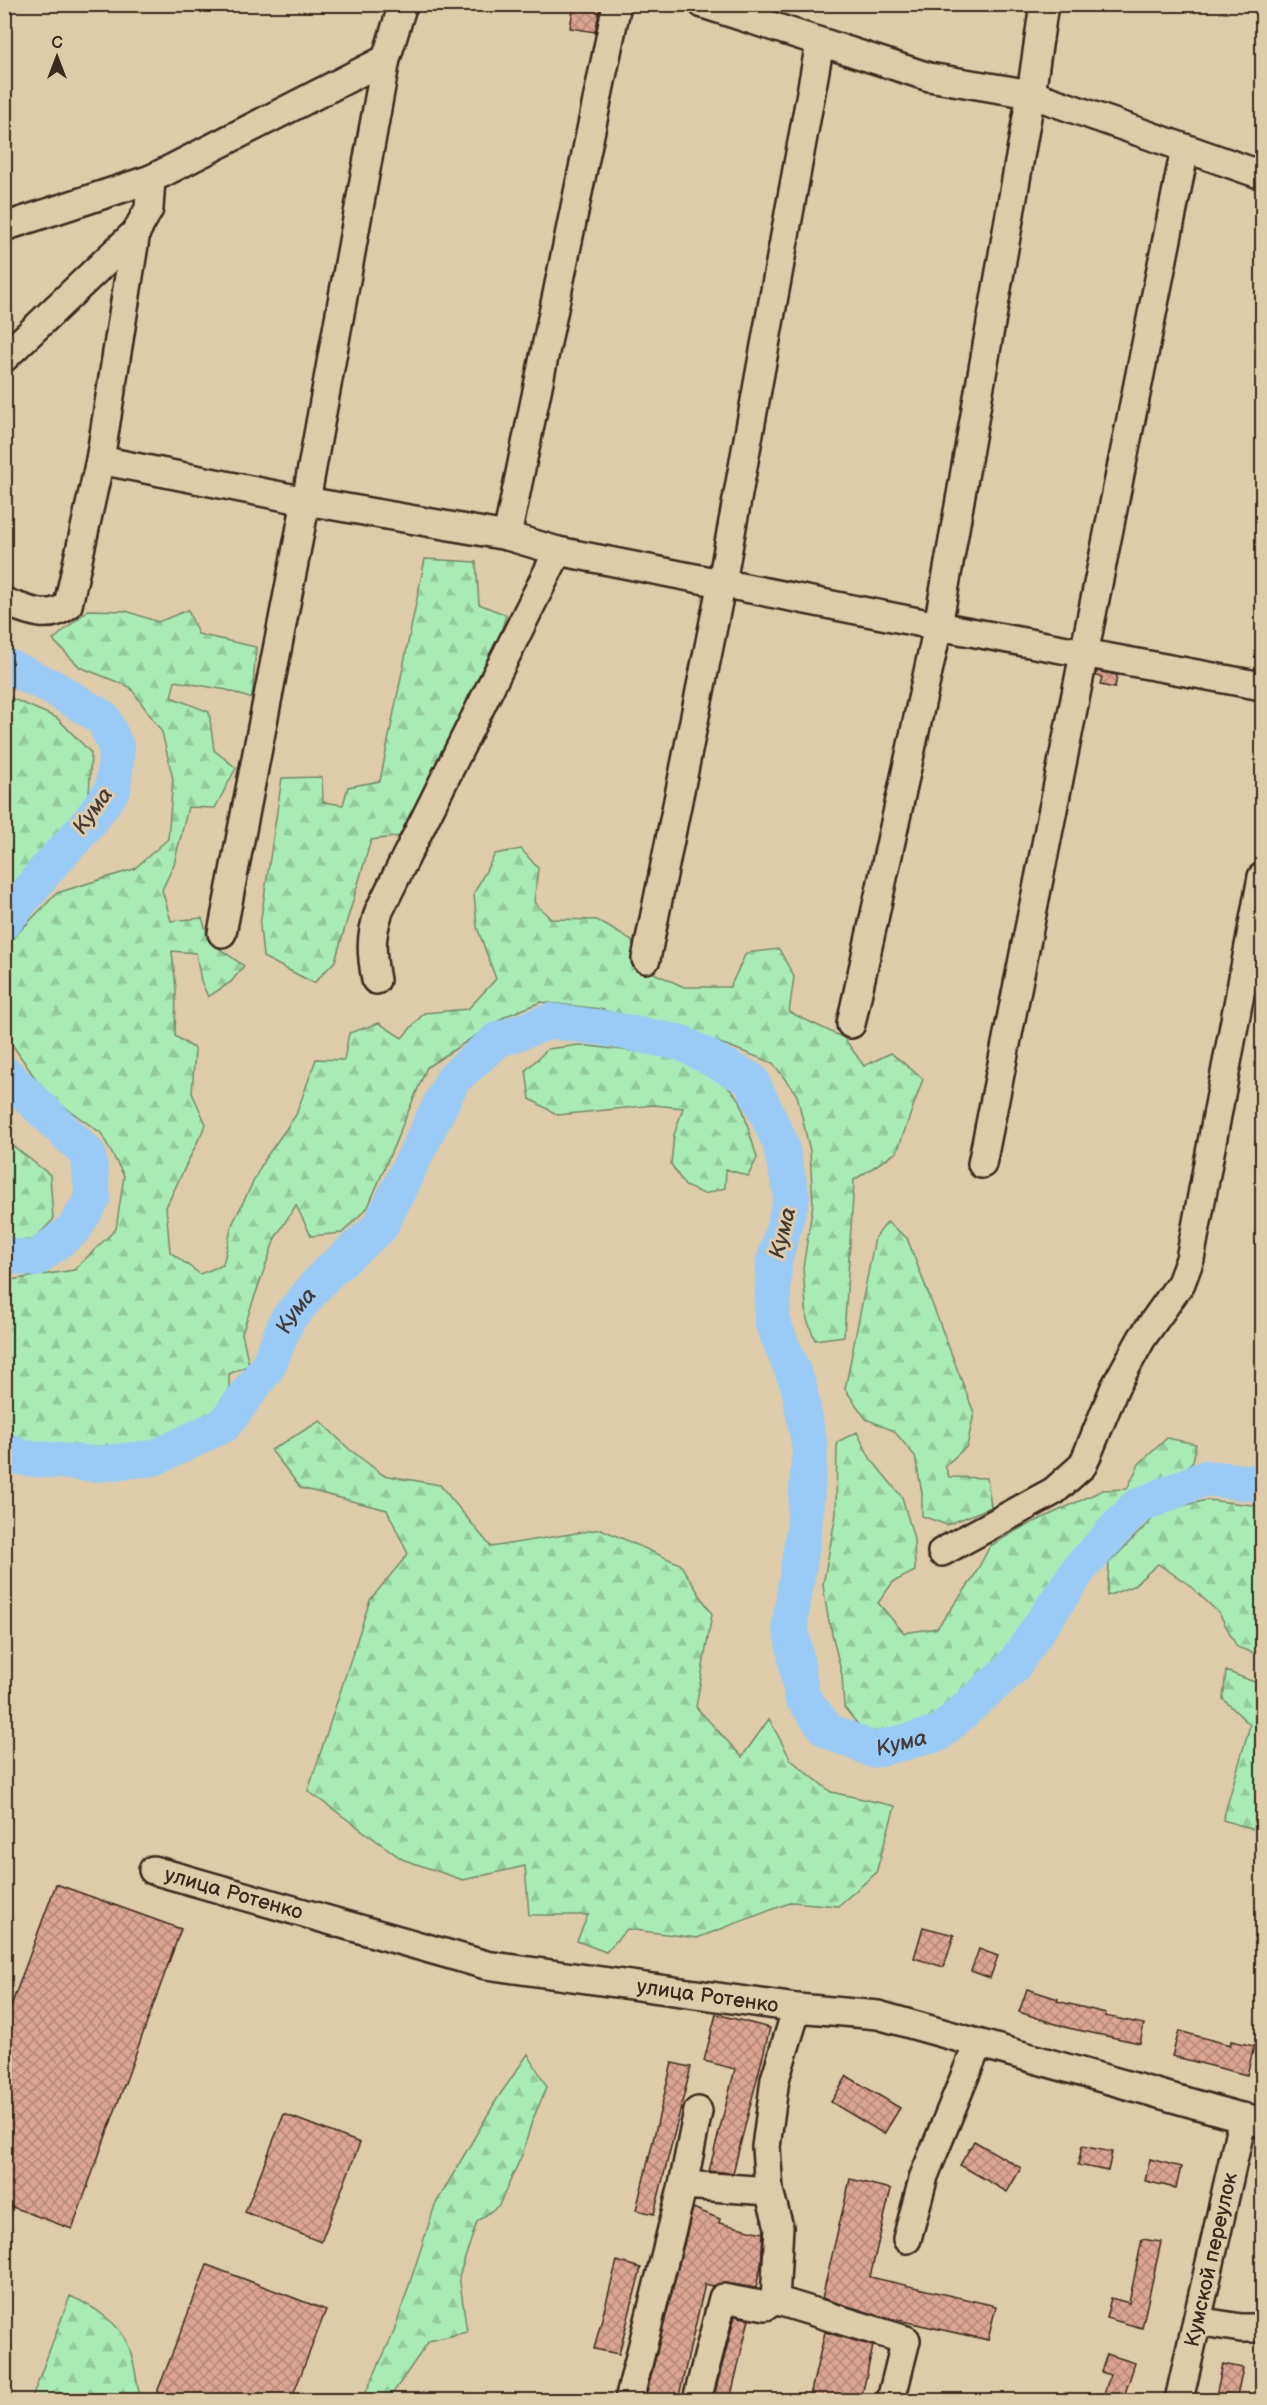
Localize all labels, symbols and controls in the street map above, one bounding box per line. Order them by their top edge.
north arrow [27,27,87,87]
text: С [51,34,63,53]
water label: Кума [67,782,119,840]
water label: Кума [764,1205,802,1261]
water label: Кума [269,1282,322,1337]
water label: Кума [873,1724,930,1762]
street label: улица Ротенко [162,1861,306,1925]
street label: улица Ротенко [635,1973,780,2018]
street label: Кумской переулок [1179,2170,1243,2349]

